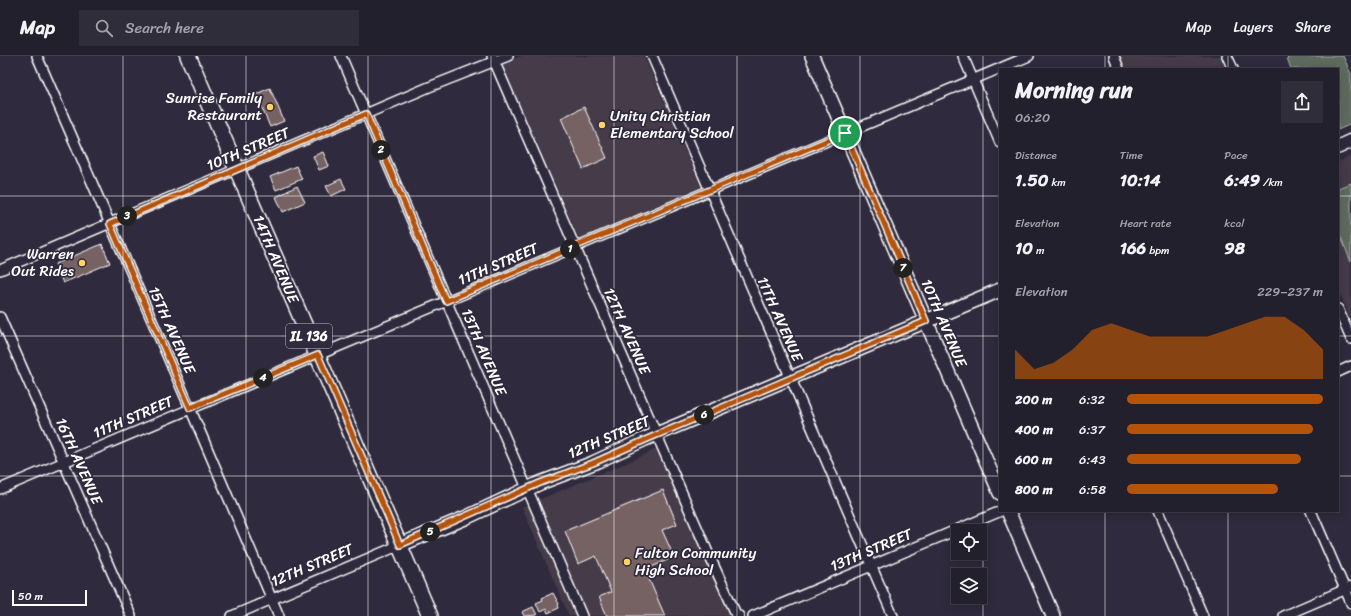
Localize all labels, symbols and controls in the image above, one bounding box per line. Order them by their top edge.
search box [79,10,359,46]
text: Map [20,11,55,44]
text: Search here [125,15,204,41]
text: Map [1186,15,1211,40]
text: Layers [1233,15,1273,40]
text: Share [1295,15,1331,40]
icon: search [93,17,115,39]
text: Morning run [1015,71,1133,110]
button: share [1281,81,1323,123]
place label: Sunrise Family Restaurant [166,85,262,128]
marker: Sunrise Family Restaurant [265,102,275,112]
place label: Unity Christian Elementary School [610,103,735,146]
text: 06:20 [1015,106,1050,129]
pin [828,116,862,150]
street label: 10TH STREET [202,119,295,178]
marker: Unity Christian Elementary School [597,120,607,130]
icon: arrive [834,122,856,144]
pin: 2 [371,140,391,160]
text: 2 [378,140,384,159]
text: Distance [1015,146,1057,165]
text: Time [1120,146,1143,165]
text: Pace [1224,146,1248,165]
text: 1.50 [1015,165,1049,195]
text: 10:14 [1120,165,1161,195]
text: 6:49 [1224,165,1260,195]
text: km [1049,173,1066,192]
text: /km [1260,173,1283,192]
pin: 3 [117,206,137,226]
text: 3 [124,206,130,225]
street label: 14TH AVENUE [246,211,307,309]
text: Elevation [1015,214,1060,233]
text: Heart rate [1120,214,1171,233]
text: kcal [1224,214,1244,233]
text: 10 [1015,233,1033,263]
text: 166 [1120,233,1146,263]
text: 98 [1224,233,1245,263]
street label: 11TH STREET [454,235,544,293]
pin: 1 [560,239,580,259]
text: 1 [568,239,572,258]
place label: Warren Out Rides [11,241,75,284]
text: m [1033,241,1044,260]
text: bpm [1146,241,1169,260]
marker: Warren Out Rides [77,258,87,268]
pin: 7 [893,258,913,278]
text: 7 [900,258,906,277]
street label: 11TH AVENUE [750,272,811,367]
street label: 10TH AVENUE [914,275,975,373]
text: Elevation [1015,280,1068,303]
text: 229–237 m [1257,280,1323,303]
street label: 15TH AVENUE [141,282,204,380]
street label: 12TH AVENUE [596,283,659,380]
street label: 13TH AVENUE [454,304,515,401]
road number: IL 136 [286,324,332,348]
pin: 4 [253,368,273,388]
text: 4 [260,368,266,387]
street label: 11TH STREET [89,388,179,446]
text: 200 m [1015,388,1052,411]
text: 6:32 [1079,388,1105,411]
pin: 6 [694,405,714,425]
text: 6 [701,405,707,424]
street label: 12TH STREET [564,407,656,466]
street label: 16TH AVENUE [48,413,110,510]
text: 400 m [1015,418,1053,441]
text: 6:37 [1079,418,1105,441]
text: 600 m [1015,448,1052,471]
text: 6:43 [1079,448,1106,471]
text: 800 m [1015,478,1053,501]
text: 6:58 [1079,478,1106,501]
street label: 13TH STREET [826,520,918,579]
pin: 5 [420,522,440,542]
text: 5 [427,522,433,541]
map controls [951,524,987,604]
button: locate [951,524,987,560]
street label: 12TH STREET [267,535,359,594]
place label: Fulton Community High School [635,540,756,583]
marker: Fulton Community High School [622,557,632,567]
button: layers [951,568,987,604]
text: 50 m [18,587,43,606]
scale bar [12,588,87,607]

